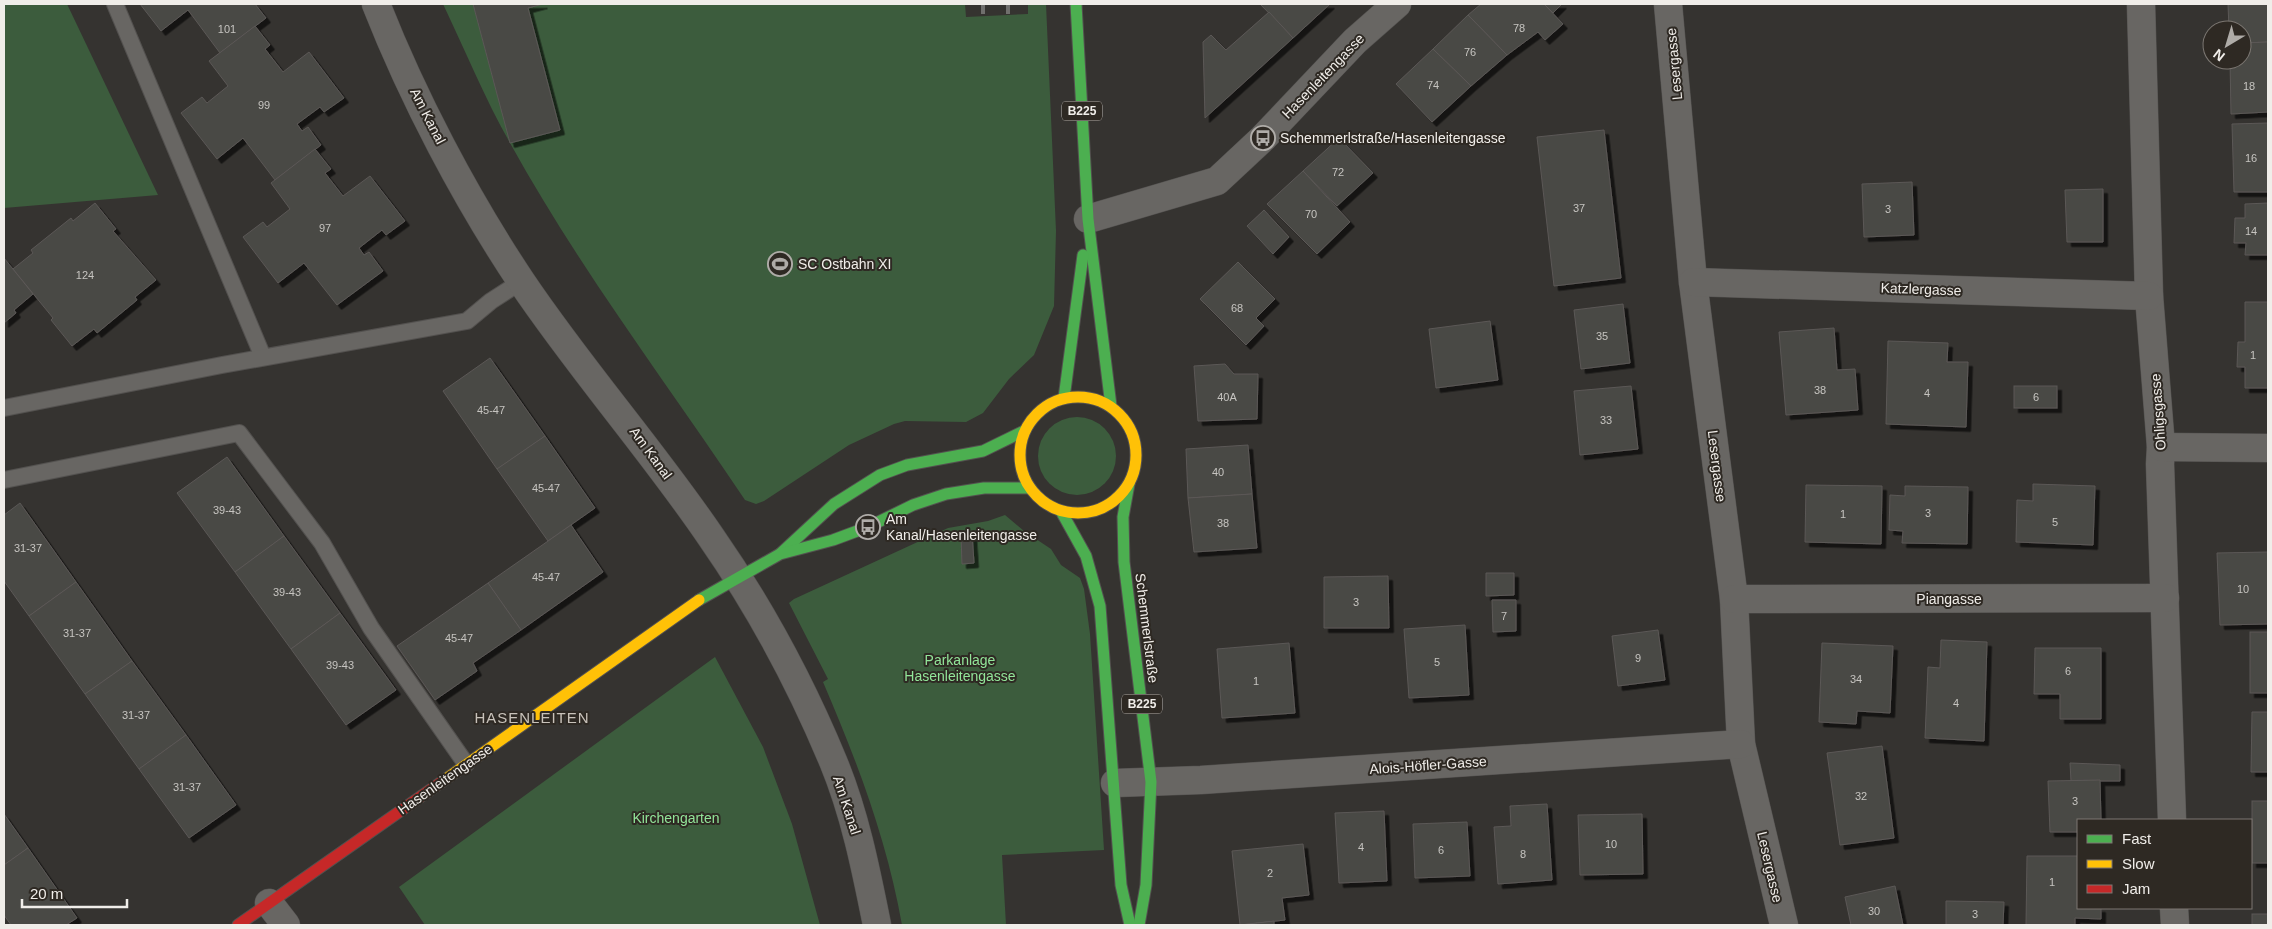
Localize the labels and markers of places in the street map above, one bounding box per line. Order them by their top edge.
bus stop icon: Schemmerlstraße/Hasenleitengasse [1250,125,1276,151]
place label: Schemmerlstraße/Hasenleitengasse [1280,130,1506,146]
sports icon: SC Ostbahn XI [767,251,793,277]
place label: SC Ostbahn XI [798,256,891,272]
place label: Am Kanal/Hasenleitengasse [886,511,1037,543]
bus stop icon: Am Kanal/Hasenleitengasse [855,514,881,540]

